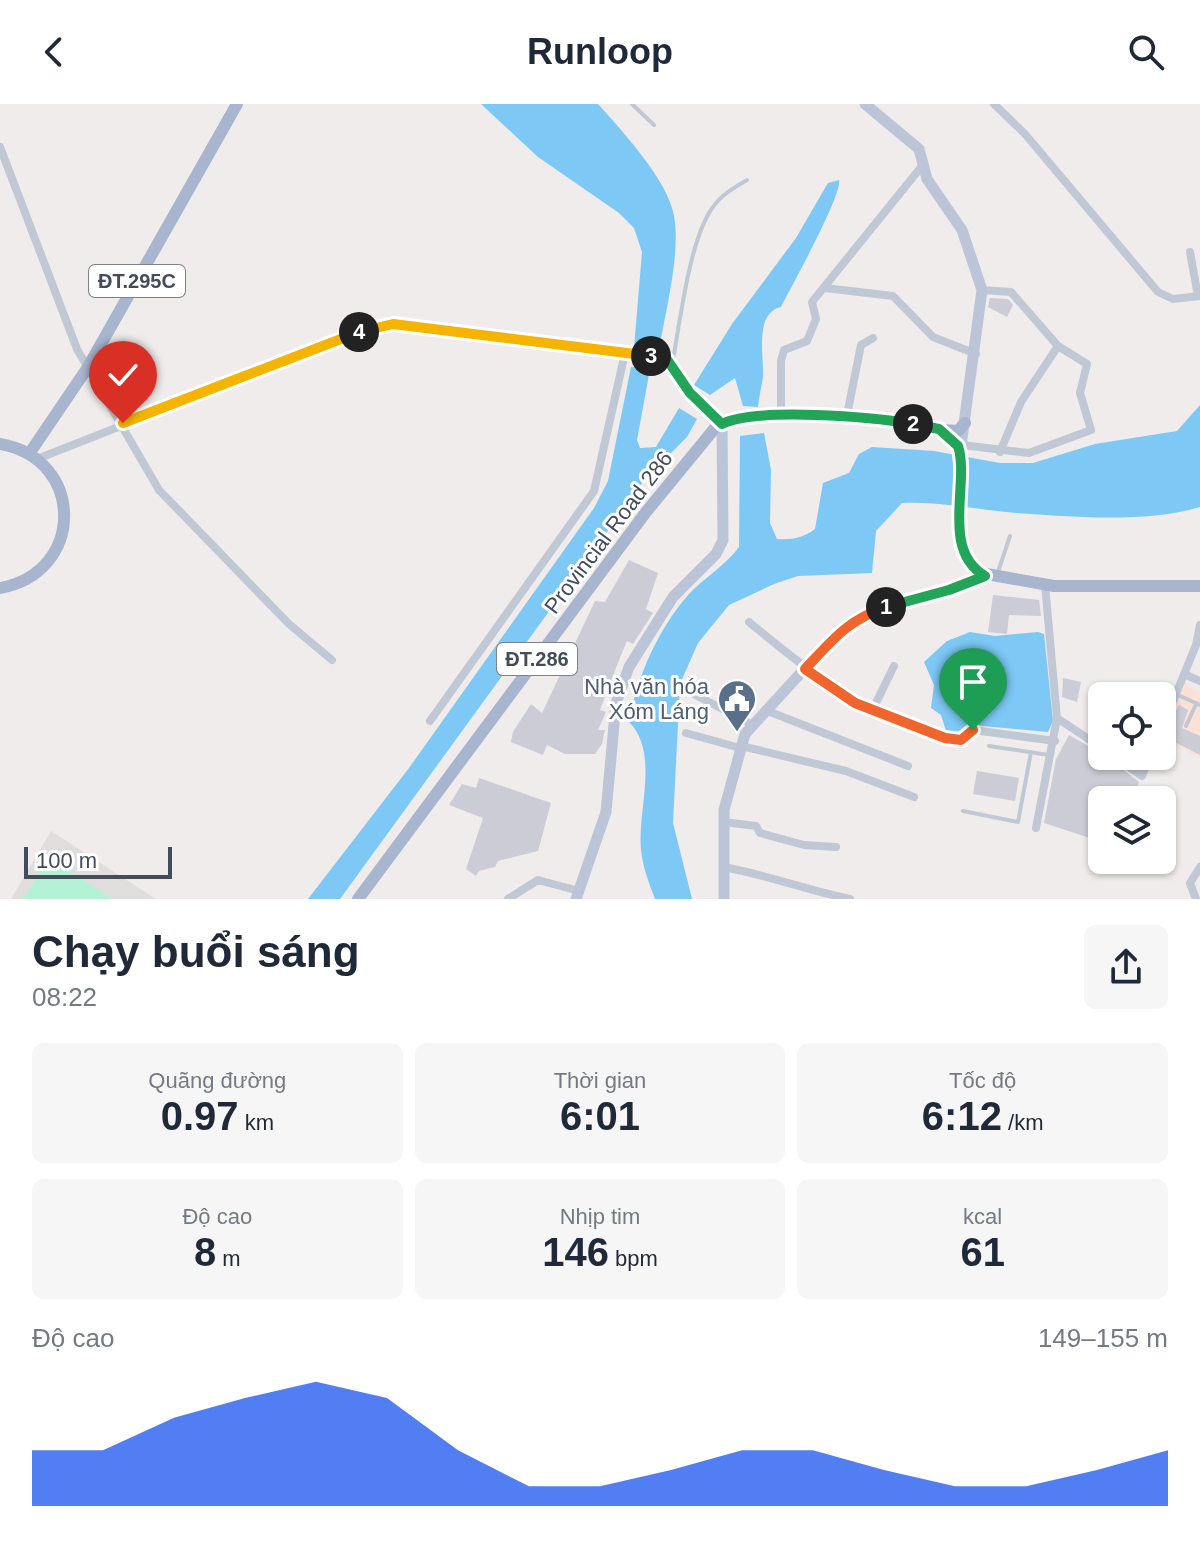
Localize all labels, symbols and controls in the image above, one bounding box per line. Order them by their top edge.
icon: back [32,30,76,74]
icon: search [1124,30,1168,74]
text: Runloop [527,31,673,72]
road number: ĐT.295C [89,265,185,297]
pin: 4 [339,312,379,352]
text: 4 [353,319,365,344]
pin: 3 [631,336,671,376]
pin [89,341,157,423]
text: 3 [645,343,657,368]
icon: check [101,353,145,397]
pin: 2 [893,404,933,444]
text: 2 [907,411,919,436]
street label: Provincial Road 286 [539,446,678,618]
pin: 1 [866,587,906,627]
text: 1 [880,594,892,619]
road number: ĐT.286 [497,643,577,675]
pin [939,648,1007,730]
icon: arrive [951,660,995,704]
place label: Nhà văn hóa Xóm Láng [584,674,710,724]
public building icon: Nhà văn hóa Xóm Láng [716,678,758,733]
map controls [1088,682,1176,874]
button: locate [1088,682,1176,770]
button: layers [1088,786,1176,874]
scale bar [24,843,172,879]
text: 100 m [36,848,97,873]
button: share [1084,925,1168,1009]
text: Chạy buổi sáng [32,927,360,976]
text: 08:22 [32,982,97,1012]
text: Quãng đường [148,1068,286,1093]
text: Thời gian [554,1068,646,1093]
text: Tốc độ [949,1068,1016,1093]
text: 0.97 [161,1094,239,1138]
text: 6:01 [560,1094,640,1138]
text: 6:12 [922,1094,1002,1138]
text: km [239,1110,274,1135]
text: /km [1002,1110,1043,1135]
text: Độ cao [182,1204,252,1229]
text: Nhịp tim [560,1204,640,1229]
text: kcal [963,1204,1002,1229]
text: 8 [194,1230,216,1274]
text: 146 [542,1230,609,1274]
text: 61 [960,1230,1005,1274]
text: m [216,1246,241,1271]
text: bpm [609,1246,658,1271]
text: Độ cao [32,1323,114,1353]
text: 149–155 m [1038,1323,1168,1353]

